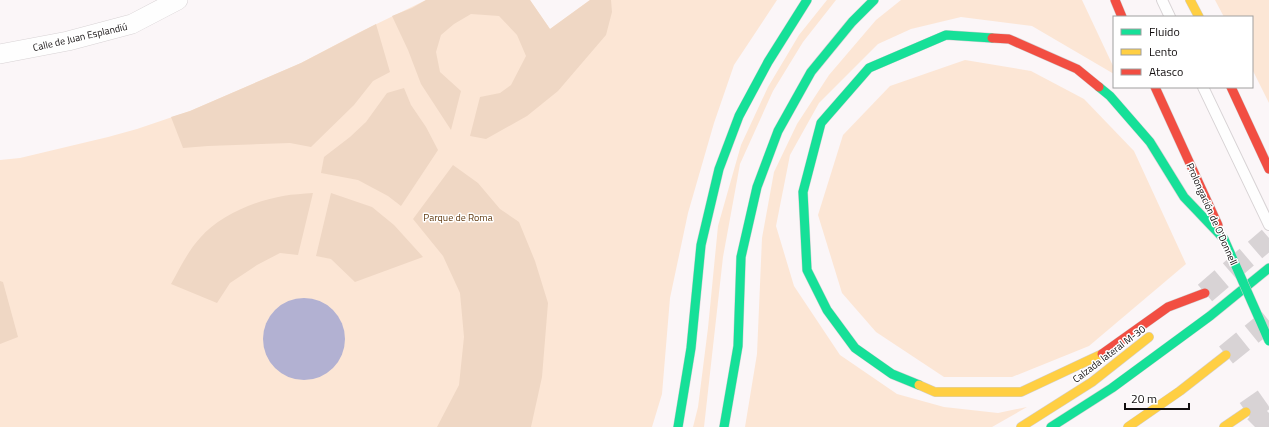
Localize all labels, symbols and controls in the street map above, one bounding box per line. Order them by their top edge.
legend [1113,16,1253,88]
street label: Calle de Juan Esplandiú [31,19,129,55]
text: Fluido [1149,22,1180,41]
text: Lento [1149,42,1178,61]
text: Atasco [1149,62,1183,81]
street label: Prolongación de O'Donnell [1183,160,1241,268]
park label: Parque de Roma [423,210,493,225]
street label: Calzada lateral M-30 [1069,321,1149,386]
scale bar [1125,385,1189,411]
text: 20 m [1131,389,1157,408]

